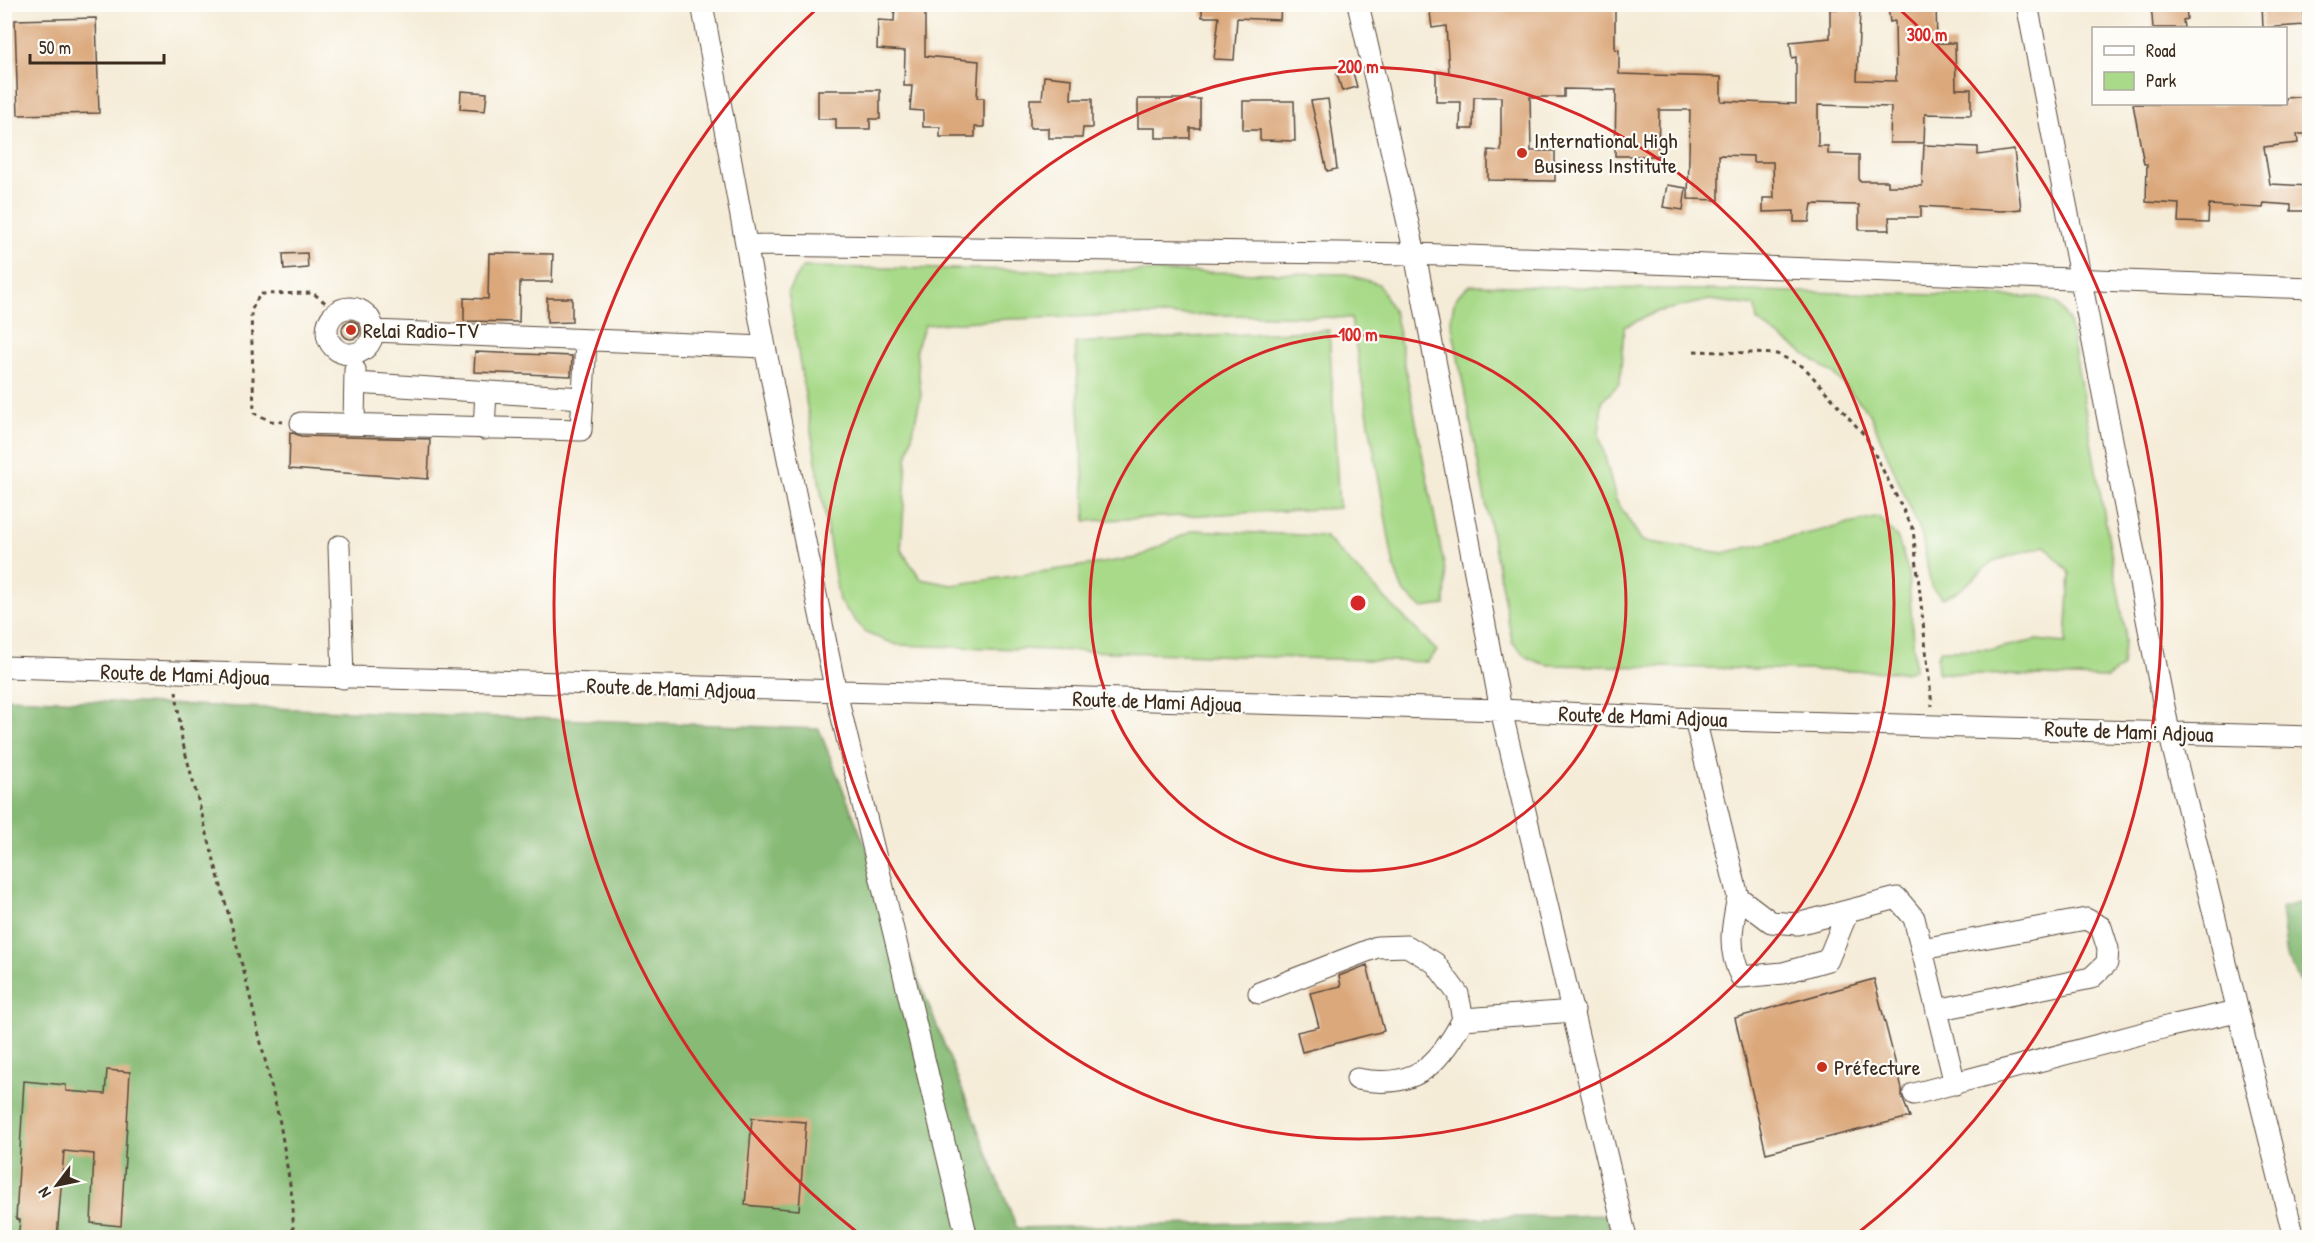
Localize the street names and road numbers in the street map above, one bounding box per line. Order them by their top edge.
street label: Route de Mami Adjoua [100,656,270,692]
street label: Route de Mami Adjoua [586,670,756,706]
street label: Route de Mami Adjoua [1072,683,1242,719]
street label: Route de Mami Adjoua [1558,698,1728,734]
street label: Route de Mami Adjoua [2044,713,2214,749]

